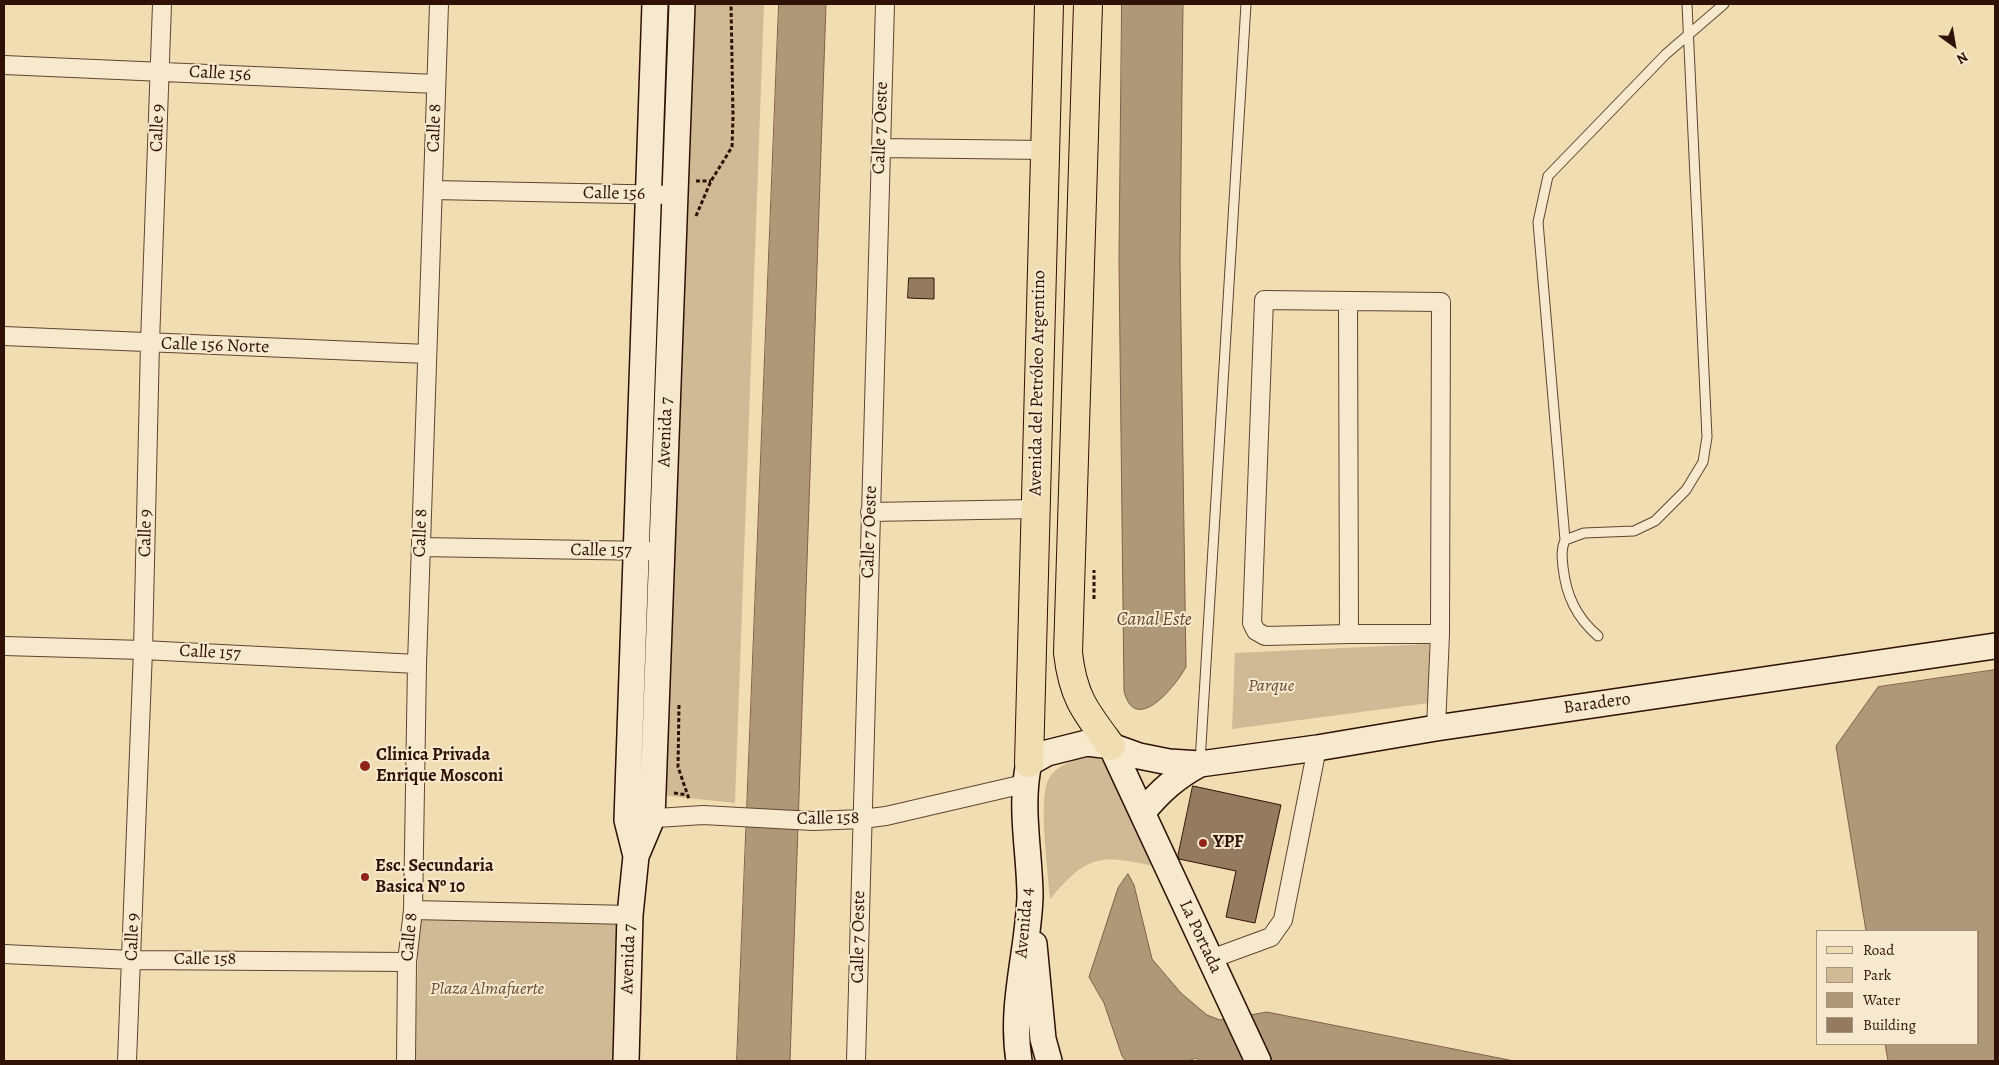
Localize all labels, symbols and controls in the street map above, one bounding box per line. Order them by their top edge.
north arrow [1929,20,1979,70]
text: N [1953,47,1972,69]
street label: Calle 156 [188,62,252,86]
street label: Calle 7 Oeste [869,81,893,175]
street label: Calle 8 [423,103,447,153]
street label: Calle 9 [146,104,170,152]
street label: Calle 156 [583,183,645,205]
street label: Avenida del Petróleo Argentino [1025,270,1051,496]
street label: Calle 156 Norte [161,333,269,359]
street label: Avenida 7 [654,397,678,467]
street label: Calle 7 Oeste [858,485,882,579]
street label: Calle 8 [409,508,433,558]
street label: Calle 9 [135,509,157,557]
street label: Calle 157 [570,540,632,562]
water label: Canal Este [1116,609,1192,631]
street label: Calle 157 [179,641,241,665]
park label: Parque [1248,676,1294,698]
street label: Baradero [1562,689,1632,719]
place label: Clinica Privada Enrique Mosconi [376,745,503,788]
marker: Clinica Privada Enrique Mosconi [358,759,372,773]
street label: Calle 158 [796,808,860,830]
place label: YPF [1213,832,1244,854]
marker: YPF [1197,837,1209,849]
place label: Esc. Secundaria Basica Nº 10 [375,856,494,899]
marker: Esc. Secundaria Basica Nº 10 [359,871,371,883]
street label: Avenida 4 [1011,887,1039,959]
street label: Calle 7 Oeste [847,890,871,984]
street label: La Portada [1174,897,1226,977]
street label: Calle 8 [397,912,423,962]
street label: Calle 9 [121,913,145,961]
street label: Avenida 7 [617,924,641,994]
legend [1816,930,1979,1045]
text: Road [1863,940,1894,960]
street label: Calle 158 [174,949,236,971]
text: Park [1863,965,1891,985]
park label: Plaza Almafuerte [430,979,544,1001]
text: Water [1863,990,1900,1010]
text: Building [1863,1015,1916,1035]

